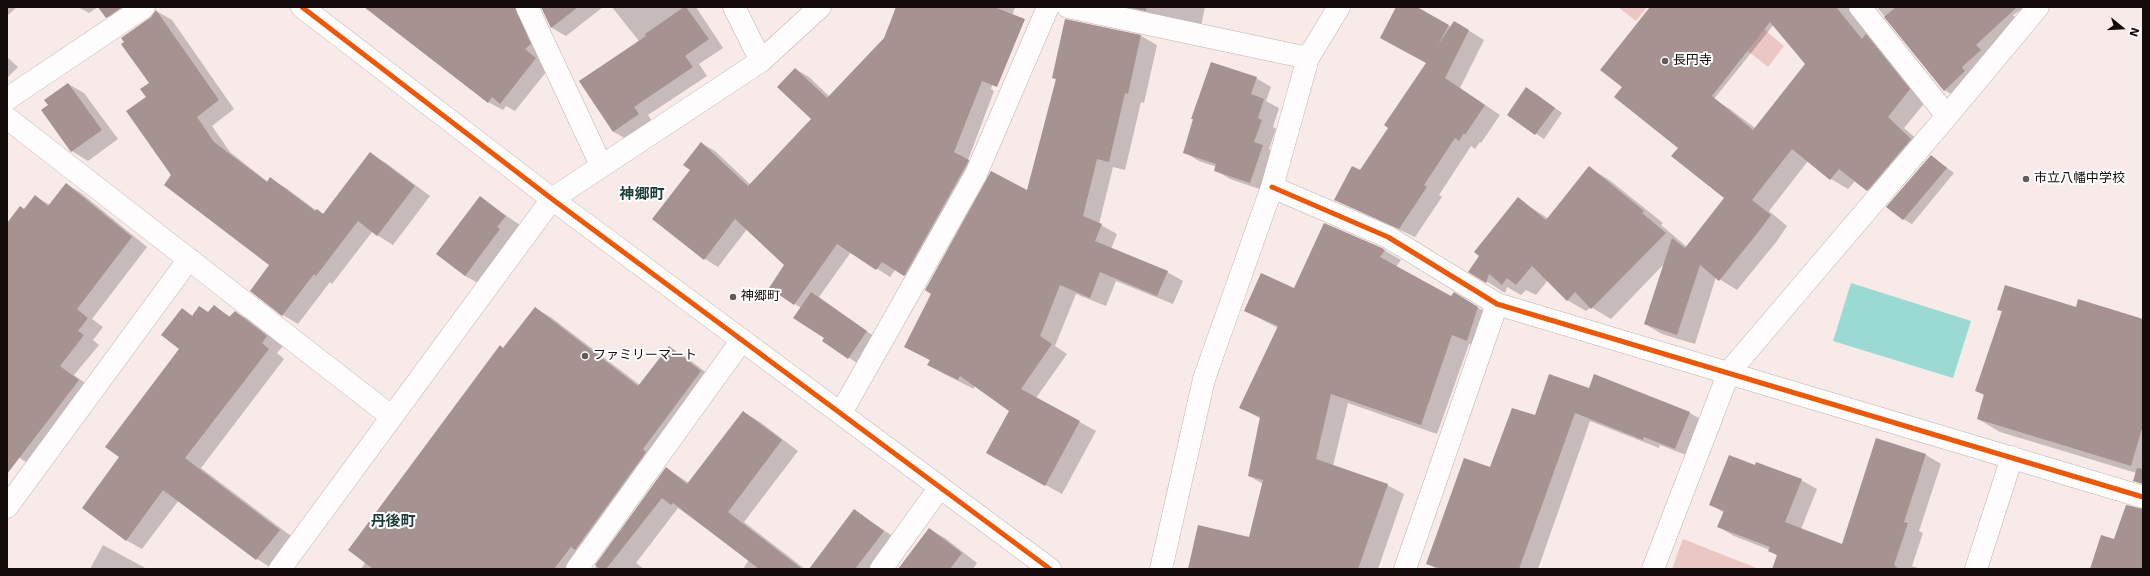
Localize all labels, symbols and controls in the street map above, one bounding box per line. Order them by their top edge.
north arrow [2102,8,2142,48]
text: N [2126,25,2141,38]
place label: 長円寺 [1673,53,1712,69]
marker: 長円寺 [1660,56,1670,66]
place label: 市立八幡中学校 [2034,171,2125,187]
marker: 市立八幡中学校 [2021,174,2031,184]
district label: 神郷町 [620,186,664,204]
place label: 神郷町 [741,289,780,305]
marker: 神郷町 [728,292,738,302]
place label: ファミリーマート [593,348,697,364]
marker: ファミリーマート [580,351,590,361]
district label: 丹後町 [371,513,415,531]

